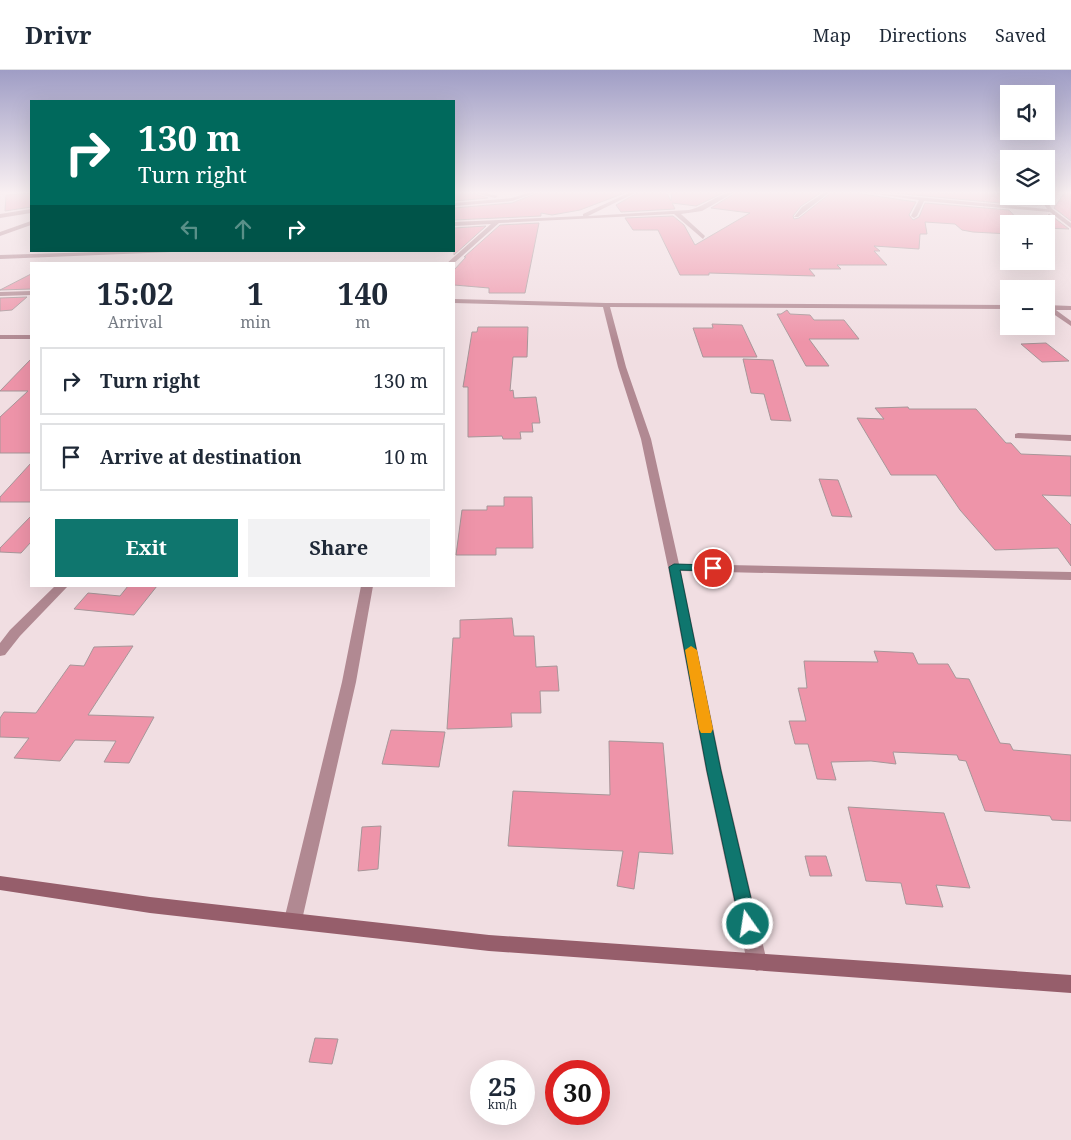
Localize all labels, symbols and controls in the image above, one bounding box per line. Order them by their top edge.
text: Drivr [25,18,92,51]
text: Map [813,23,851,47]
text: Directions [879,23,967,47]
text: Saved [995,23,1046,47]
map controls [1000,85,1055,335]
button: sound [1000,85,1055,140]
text: 130 m [138,114,241,161]
icon: right [55,120,120,185]
button: layers [1000,150,1055,205]
text: Turn right [138,159,247,189]
icon: left [176,215,204,243]
icon: ahead [229,215,257,243]
icon: right [282,215,310,243]
button: + [1000,215,1055,270]
text: 15:02 [97,273,174,314]
text: 1 [247,273,264,314]
text: 140 [337,273,388,314]
button: − [1000,280,1055,335]
text: Arrival [108,311,162,333]
text: min [240,311,271,333]
text: m [355,311,370,333]
icon: right [57,367,85,395]
text: Turn right [100,368,200,394]
text: 130 m [373,368,428,394]
icon: arrive [57,443,85,471]
text: Arrive at destination [100,444,302,470]
text: 10 m [384,444,428,470]
button: Exit [55,519,238,577]
button: Share [248,519,430,577]
pin [692,547,734,589]
icon: arrive [699,554,727,582]
position arrow [721,897,773,949]
speed limit sign: 30 [545,1060,610,1125]
text: 25 [488,1069,517,1103]
text: km/h [488,1096,517,1113]

